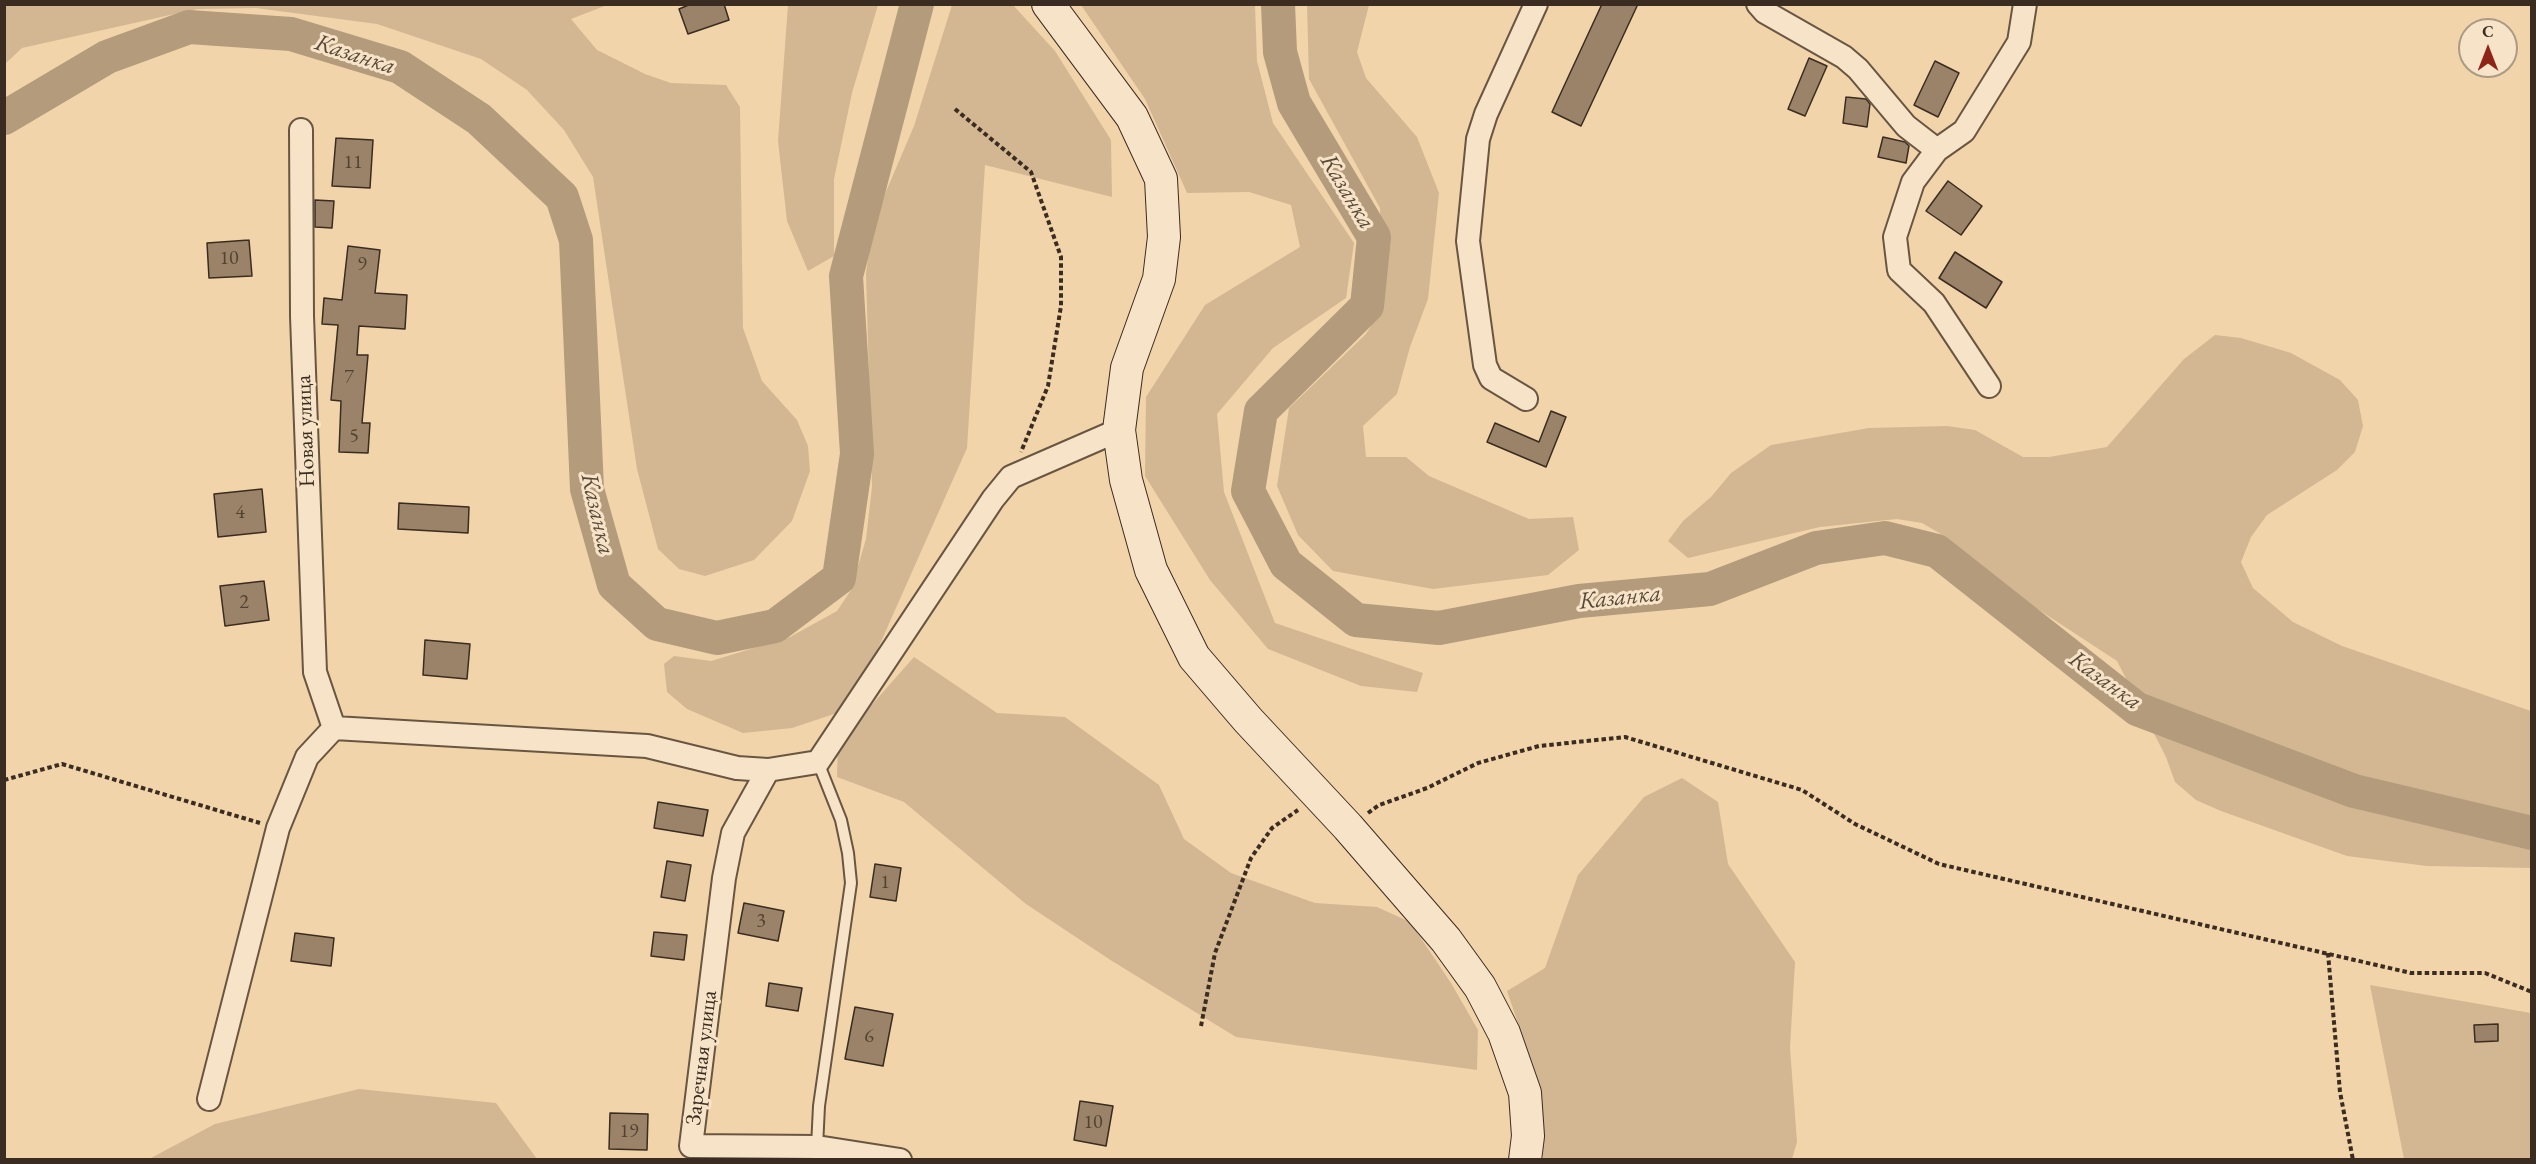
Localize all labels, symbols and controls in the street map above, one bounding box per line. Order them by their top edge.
north arrow [2458,18,2518,78]
text: С [2482,21,2494,42]
water label: Казанка [311,29,399,81]
water label: Казанка [1313,149,1381,235]
house number: 11 [343,151,363,175]
house number: 10 [219,247,239,271]
house number: 9 [357,253,367,277]
house number: 7 [344,366,354,390]
street label: Новая улица [291,374,321,488]
house number: 5 [349,425,359,449]
water label: Казанка [574,471,620,557]
house number: 4 [235,501,245,525]
water label: Казанка [1578,579,1662,617]
house number: 2 [239,591,249,615]
water label: Казанка [2063,645,2147,717]
house number: 1 [880,871,890,895]
house number: 3 [756,910,766,934]
street label: Заречная улица [681,989,723,1127]
house number: 6 [864,1025,874,1049]
house number: 10 [1083,1111,1103,1135]
house number: 19 [619,1120,639,1144]

